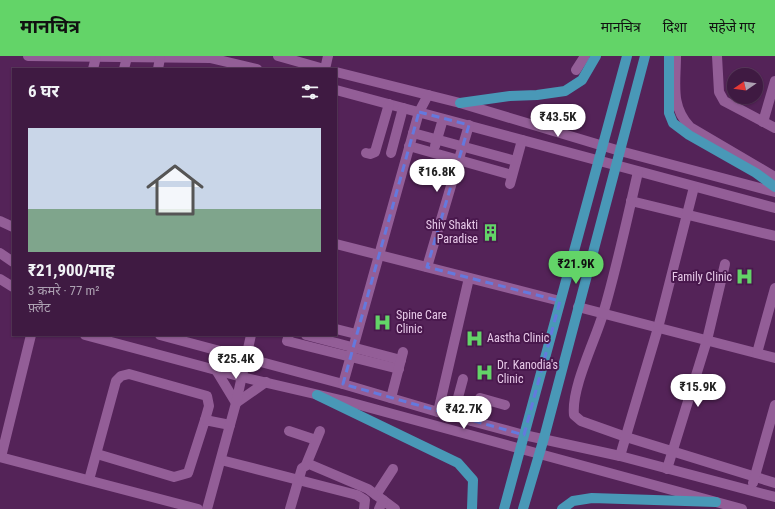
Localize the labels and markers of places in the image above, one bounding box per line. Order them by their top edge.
pin: ₹43.5K [525,104,591,138]
pin: ₹16.8K [404,159,470,193]
place label: Shiv Shakti Paradise [426,218,478,246]
building icon: Shiv Shakti Paradise [481,222,501,242]
pin: ₹21.9K [543,251,609,285]
hospital icon: Family Clinic [735,267,755,287]
place label: Family Clinic [672,270,732,284]
place label: Spine Care Clinic [396,308,447,336]
hospital icon: Spine Care Clinic [373,312,393,332]
hospital icon: Aastha Clinic [464,328,484,348]
place label: Aastha Clinic [487,331,550,345]
pin: ₹25.4K [203,346,269,380]
place label: Dr. Kanodia's Clinic [497,358,558,386]
hospital icon: Dr. Kanodia's Clinic [474,362,494,382]
pin: ₹15.9K [665,374,731,408]
pin: ₹42.7K [431,396,497,430]

